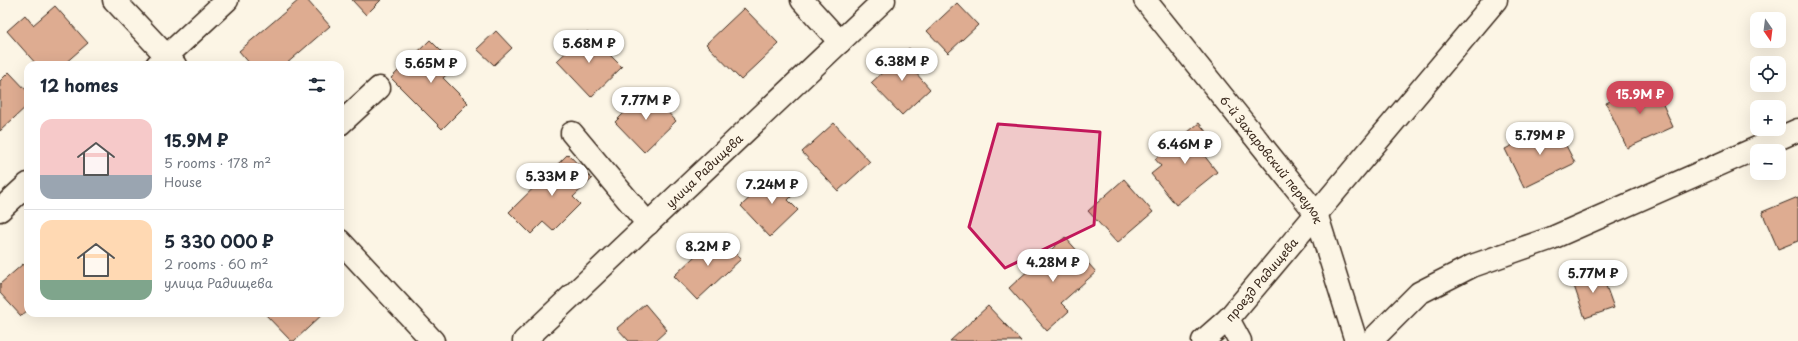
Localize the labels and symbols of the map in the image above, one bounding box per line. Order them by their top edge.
north arrow [1750,12,1786,48]
pin: 5.68M ₽ [552,30,626,64]
pin: 6.38M ₽ [865,48,939,82]
pin: 5.65M ₽ [394,50,468,84]
pin: 15.9M ₽ [1603,81,1677,115]
pin: 7.77M ₽ [609,87,683,121]
street label: 6-й Захаровский переулок [1216,91,1328,227]
pin: 5.79M ₽ [1503,122,1577,156]
street label: улица Радищева [661,129,747,212]
pin: 6.46M ₽ [1148,131,1222,165]
pin: 5.33M ₽ [515,163,589,197]
pin: 7.24M ₽ [735,171,809,205]
pin: 8.2M ₽ [675,233,741,267]
street label: проезд Радищева [1221,233,1302,325]
pin: 4.28M ₽ [1016,249,1090,283]
pin: 5.77M ₽ [1556,260,1630,294]

